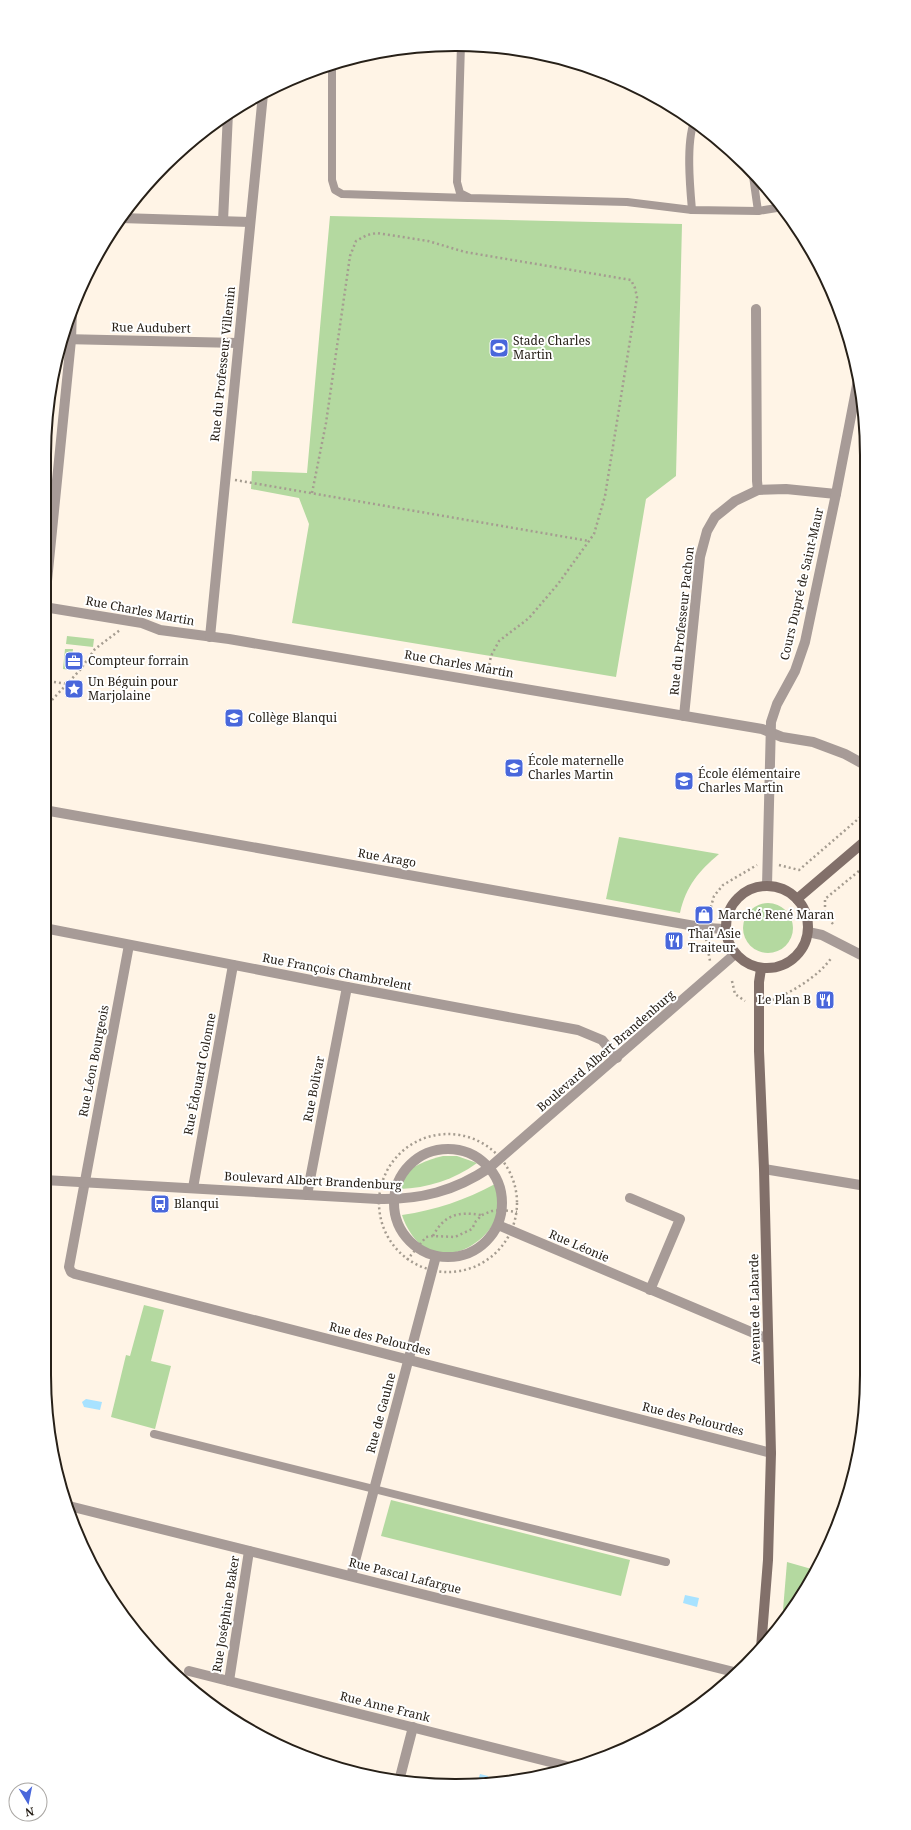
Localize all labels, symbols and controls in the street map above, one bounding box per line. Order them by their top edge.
street label: Rue du Professeur Villemin [206,285,239,442]
street label: Rue Audubert [111,318,191,337]
place label: Stade Charles Martin [513,332,590,363]
sports icon: Stade Charles Martin [488,337,510,359]
street label: Cours Dupré de Saint-Maur [776,506,827,662]
street label: Rue du Professeur Pachon [665,545,698,696]
street label: Rue Charles Martin [84,592,196,629]
street label: Rue Charles Martin [403,646,515,682]
office icon: Compteur forrain [63,650,85,672]
place label: Compteur forrain [88,652,189,669]
place label: Un Béguin pour Marjolaine [88,673,178,704]
place icon: Un Béguin pour Marjolaine [63,678,85,700]
school or university icon: Collège Blanqui [223,707,245,729]
place label: Collège Blanqui [248,709,337,726]
place label: École maternelle Charles Martin [528,752,624,783]
school or university icon: École maternelle Charles Martin [503,757,525,779]
place label: École élémentaire Charles Martin [698,765,801,796]
school or university icon: École élémentaire Charles Martin [673,770,695,792]
street label: Rue Arago [357,844,418,871]
shop icon: Marché René Maran [693,904,715,926]
place label: Marché René Maran [718,906,834,923]
place label: Thaï Asie Traiteur [688,925,741,956]
restaurant icon: Thaï Asie Traiteur [663,930,685,952]
street label: Rue François Chambrelent [261,949,413,994]
street label: Boulevard Albert Brandenburg [533,986,679,1115]
restaurant icon: Le Plan B [814,989,836,1011]
place label: Le Plan B [758,991,811,1008]
street label: Rue Léon Bourgeois [74,1003,113,1118]
street label: Rue Édouard Colonne [179,1011,220,1136]
street label: Rue Bolivar [299,1054,328,1123]
street label: Boulevard Albert Brandenburg [224,1167,403,1194]
bus stop icon: Blanqui [149,1193,171,1215]
place label: Blanqui [174,1195,219,1212]
street label: Rue Léonie [546,1225,612,1266]
street label: Avenue de Labarde [745,1254,764,1365]
street label: Rue des Pelourdes [328,1318,433,1359]
street label: Rue de Gaulne [362,1371,399,1455]
street label: Rue des Pelourdes [641,1398,746,1439]
street label: Rue Pascal Lafargue [347,1553,463,1598]
street label: Rue Joséphine Baker [208,1554,243,1673]
street label: Rue Anne Frank [338,1687,433,1726]
north arrow [8,1782,48,1822]
text: N [24,1804,35,1821]

